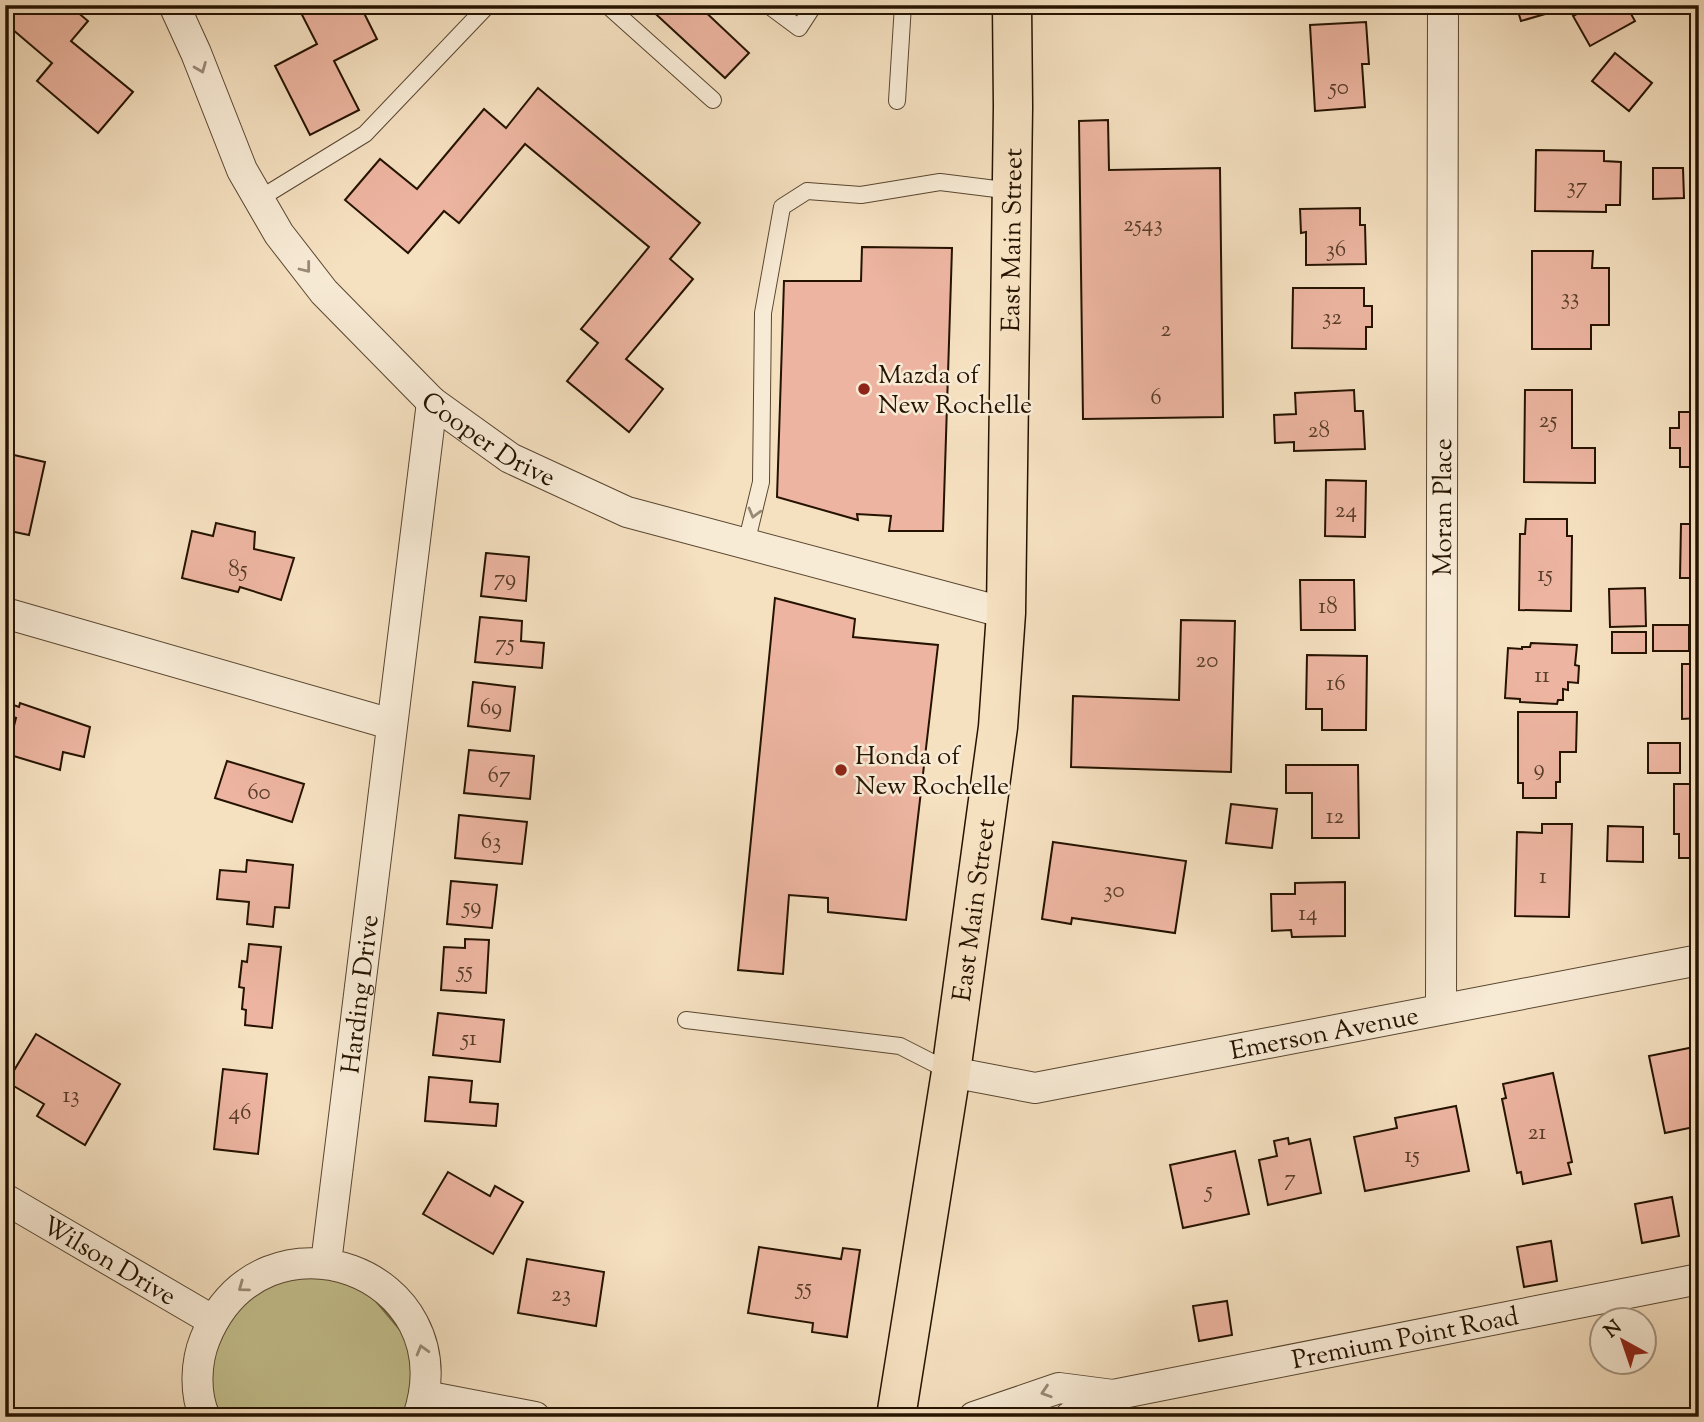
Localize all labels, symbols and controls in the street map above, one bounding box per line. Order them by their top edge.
one-way arrow [193,61,207,73]
house number: 50 [1327,72,1349,105]
street label: East Main Street [994,148,1033,332]
house number: 37 [1567,171,1588,204]
house number: 2543 [1123,209,1163,242]
house number: 36 [1326,234,1346,267]
one-way arrow [298,260,310,273]
house number: 33 [1561,282,1579,315]
house number: 32 [1322,302,1342,335]
house number: 2 [1161,314,1172,347]
place label: Mazda of New Rochelle [878,358,1032,425]
marker: Mazda of New Rochelle [856,381,872,397]
house number: 6 [1150,382,1162,415]
street label: Cooper Drive [413,384,561,497]
house number: 25 [1539,405,1557,438]
house number: 28 [1308,415,1330,448]
street label: Moran Place [1426,438,1463,576]
house number: 24 [1335,495,1357,528]
one-way arrow [748,507,762,519]
house number: 85 [228,554,248,587]
house number: 15 [1537,559,1553,592]
house number: 79 [494,563,516,596]
house number: 18 [1318,591,1338,624]
house number: 75 [495,628,515,661]
house number: 20 [1196,645,1218,678]
house number: 11 [1534,660,1550,693]
house number: 16 [1326,668,1346,701]
house number: 69 [480,692,502,725]
place label: Honda of New Rochelle [855,739,1009,806]
house number: 9 [1533,753,1545,786]
house number: 67 [488,760,511,793]
marker: Honda of New Rochelle [833,762,849,778]
house number: 60 [247,777,271,810]
house number: 12 [1326,801,1345,834]
street label: East Main Street [945,817,1006,1004]
house number: 63 [481,826,501,859]
house number: 1 [1539,861,1547,894]
house number: 30 [1103,875,1125,908]
house number: 59 [460,891,482,924]
house number: 14 [1298,898,1318,931]
street label: Harding Drive [333,913,390,1076]
house number: 55 [455,955,473,988]
street label: Emerson Avenue [1227,998,1422,1071]
house number: 51 [459,1023,477,1056]
house number: 13 [62,1080,80,1113]
house number: 46 [229,1097,251,1130]
house number: 21 [1528,1117,1546,1150]
house number: 15 [1404,1140,1420,1173]
house number: 7 [1284,1163,1296,1196]
house number: 5 [1203,1175,1213,1208]
street label: Wilson Drive [34,1208,182,1316]
house number: 55 [794,1272,812,1305]
one-way arrow [238,1279,251,1291]
house number: 23 [551,1279,571,1312]
street label: Premium Point Road [1289,1299,1522,1380]
north arrow [1588,1306,1658,1376]
text: N [1599,1315,1628,1345]
one-way arrow [416,1344,430,1356]
one-way arrow [1040,1384,1053,1398]

